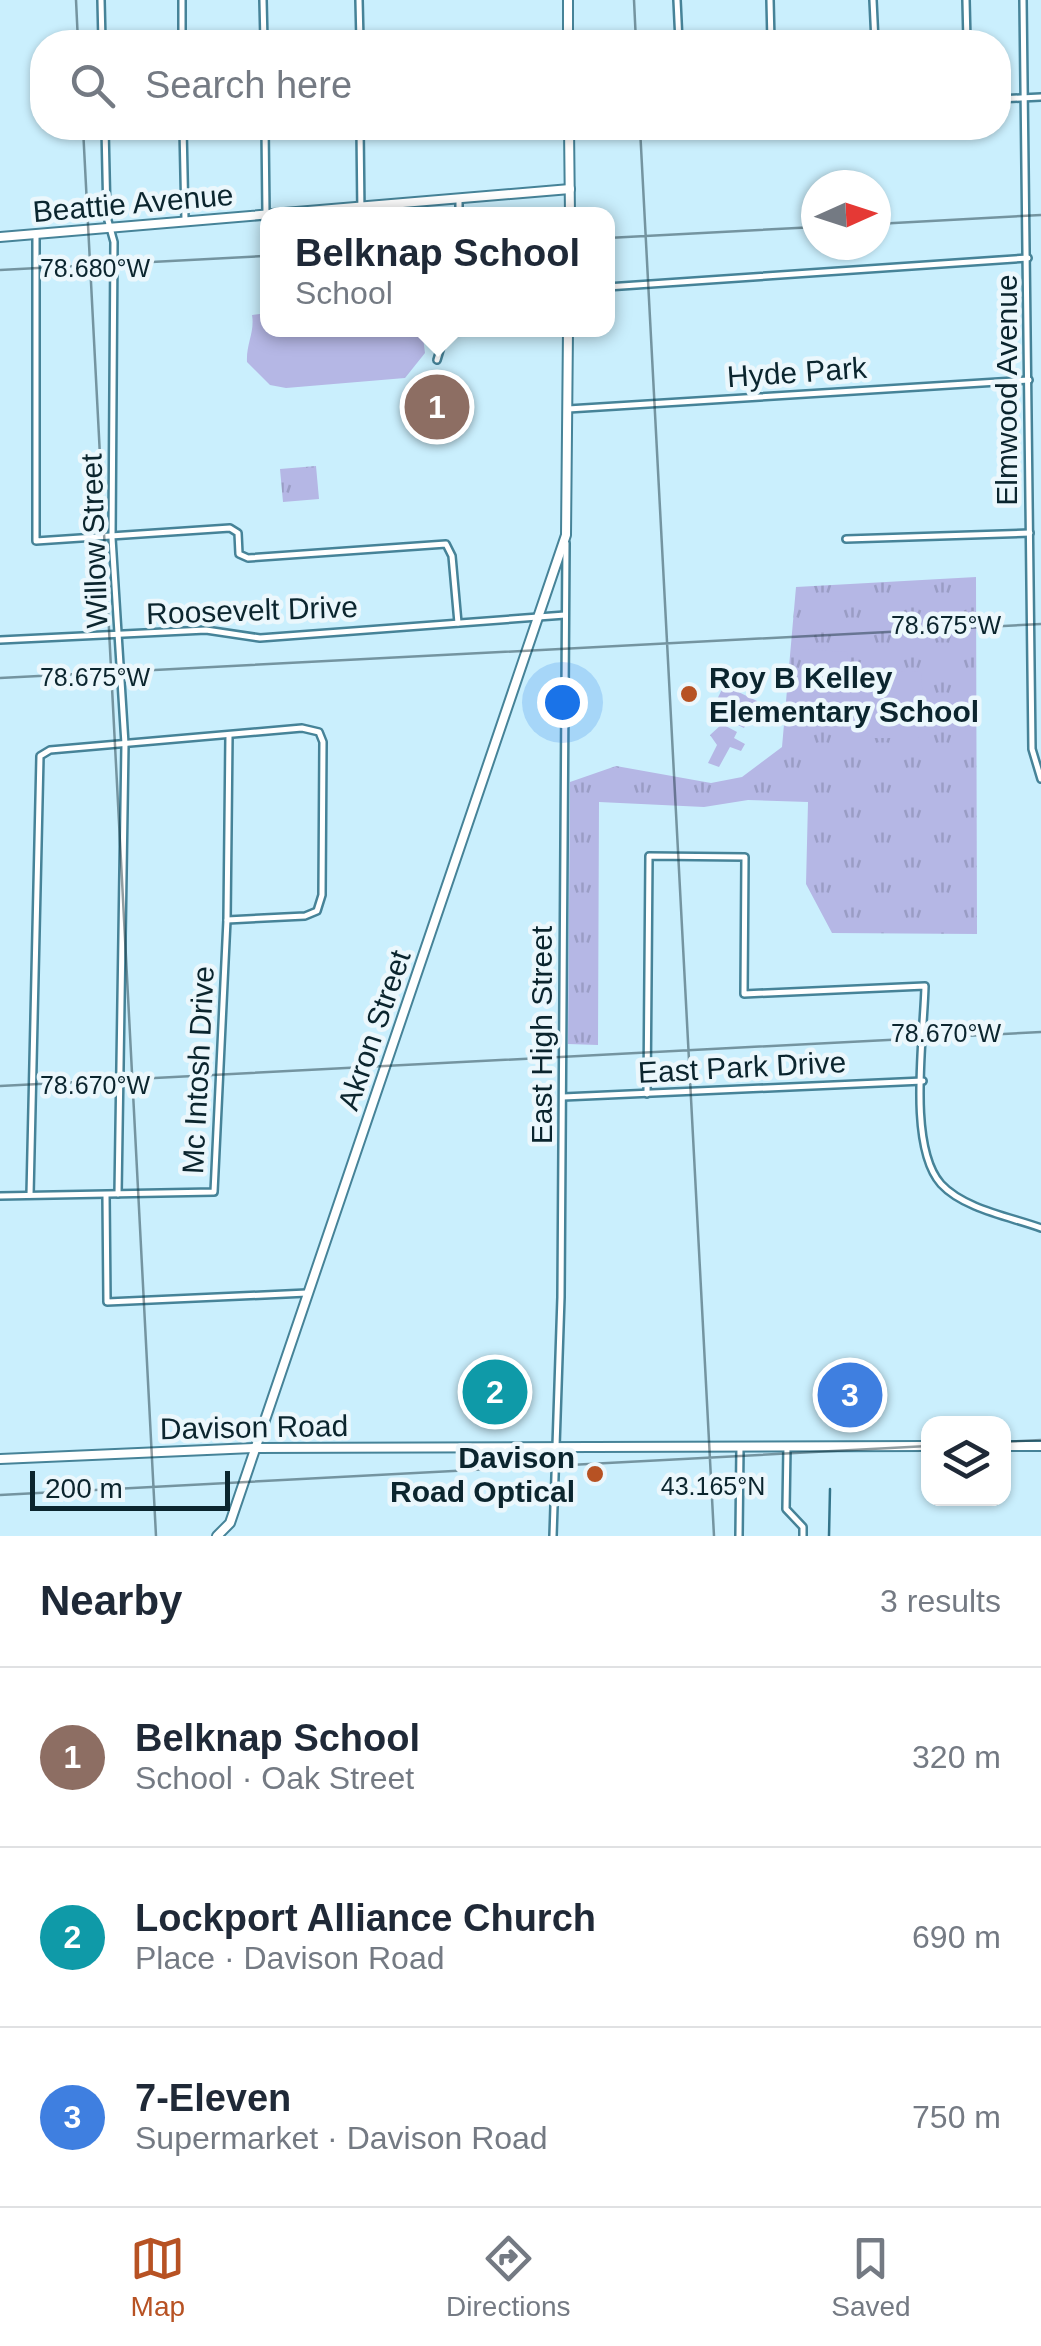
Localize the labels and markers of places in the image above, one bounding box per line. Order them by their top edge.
pin: 1 [404,370,470,444]
place label: Roy B Kelley Elementary School [709,661,979,728]
marker: Roy B Kelley Elementary School [678,683,700,705]
pin: 2 [462,1354,528,1430]
pin: 3 [818,1358,882,1432]
place label: Davison Road Optical [390,1441,575,1508]
marker: Davison Road Optical [584,1463,606,1485]

